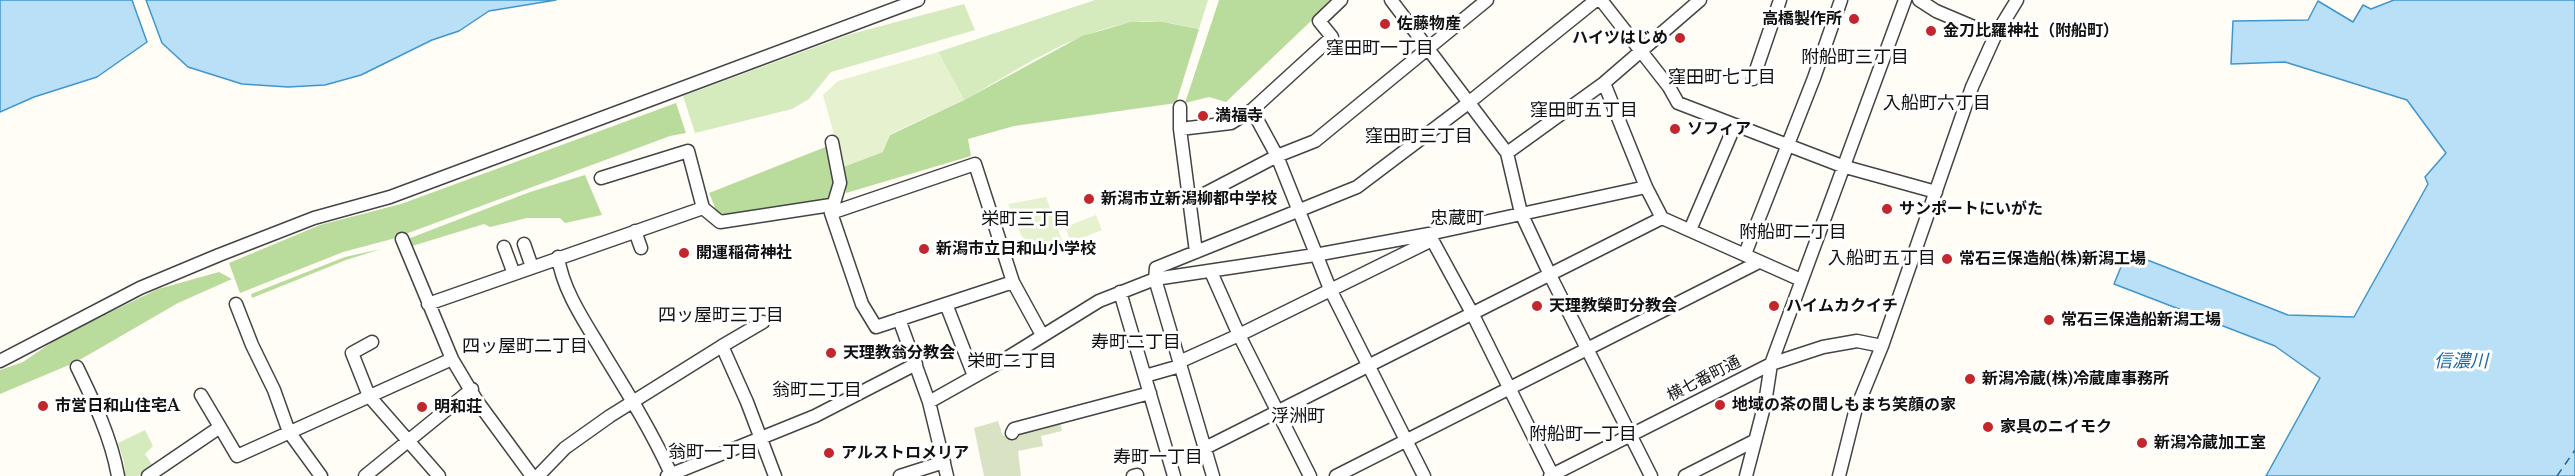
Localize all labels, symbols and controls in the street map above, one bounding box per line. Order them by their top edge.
place label: 高橋製作所 [1762,9,1842,29]
marker: 高橋製作所 [1847,12,1861,26]
place label: 佐藤物産 [1397,14,1461,34]
marker: 佐藤物産 [1378,17,1392,31]
place label: 金刀比羅神社（附船町） [1943,21,2119,41]
marker: 金刀比羅神社（附船町） [1924,24,1938,38]
place label: ハイツはじめ [1572,28,1668,48]
marker: ハイツはじめ [1673,31,1687,45]
district label: 窪田町一丁目 [1326,38,1434,60]
district label: 附船町三丁目 [1801,47,1909,69]
district label: 窪田町七丁目 [1668,67,1776,89]
district label: 入船町六丁目 [1883,93,1991,115]
district label: 窪田町五丁目 [1530,100,1638,122]
place label: 満福寺 [1215,106,1263,126]
marker: 満福寺 [1196,109,1210,123]
place label: ソフィア [1687,119,1751,139]
marker: ソフィア [1668,122,1682,136]
district label: 窪田町三丁目 [1365,126,1473,148]
place label: 新潟市立新潟柳都中学校 [1101,189,1277,209]
marker: 新潟市立新潟柳都中学校 [1082,192,1096,206]
place label: サンポートにいがた [1899,199,2043,219]
marker: サンポートにいがた [1880,202,1894,216]
district label: 忠蔵町 [1430,208,1484,230]
district label: 栄町三丁目 [981,209,1071,231]
district label: 附船町二丁目 [1739,222,1847,244]
place label: 新潟市立日和山小学校 [936,239,1096,259]
marker: 新潟市立日和山小学校 [917,242,931,256]
place label: 開運稲荷神社 [696,243,792,263]
marker: 開運稲荷神社 [677,246,691,260]
district label: 入船町五丁目 [1828,248,1936,270]
place label: 常石三保造船(株)新潟工場 [1959,249,2146,269]
marker: 常石三保造船(株)新潟工場 [1940,252,1954,266]
place label: 天理教榮町分教会 [1549,296,1677,316]
place label: ハイムカクイチ [1786,296,1898,316]
marker: 天理教榮町分教会 [1530,299,1544,313]
marker: ハイムカクイチ [1767,299,1781,313]
district label: 四ッ屋町三丁目 [658,305,784,327]
place label: 常石三保造船新潟工場 [2061,310,2221,330]
marker: 常石三保造船新潟工場 [2042,313,2056,327]
district label: 寿町二丁目 [1091,332,1181,354]
district label: 四ッ屋町二丁目 [462,336,588,358]
place label: 天理教翁分教会 [843,343,955,363]
marker: 天理教翁分教会 [824,346,838,360]
district label: 栄町二丁目 [967,351,1057,373]
water label: 信濃川 [2434,351,2488,373]
street label: 横七番町通 [1664,352,1744,406]
place label: 新潟冷蔵(株)冷蔵庫事務所 [1982,369,2169,389]
marker: 新潟冷蔵(株)冷蔵庫事務所 [1963,372,1977,386]
district label: 翁町二丁目 [772,380,862,402]
place label: 地域の茶の間しもまち笑顔の家 [1732,395,1956,415]
place label: 市営日和山住宅A [55,396,180,416]
place label: 明和荘 [434,397,482,417]
marker: 地域の茶の間しもまち笑顔の家 [1713,398,1727,412]
marker: 市営日和山住宅A [36,399,50,413]
marker: 明和荘 [415,400,429,414]
district label: 浮洲町 [1271,406,1325,428]
place label: 家具のニイモク [2000,417,2112,437]
marker: 家具のニイモク [1981,420,1995,434]
district label: 附船町一丁目 [1529,424,1637,446]
place label: 新潟冷蔵加工室 [2154,433,2266,453]
marker: 新潟冷蔵加工室 [2135,436,2149,450]
district label: 翁町一丁目 [668,442,758,464]
place label: アルストロメリア [841,443,969,463]
marker: アルストロメリア [822,446,836,460]
district label: 寿町一丁目 [1113,447,1203,469]

